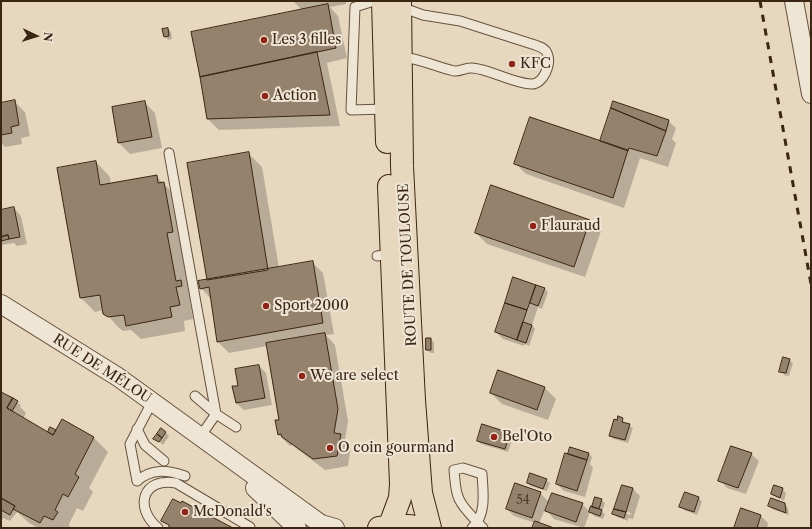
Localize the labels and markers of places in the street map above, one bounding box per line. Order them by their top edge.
place label: Les 3 filles [272,32,341,48]
marker: Les 3 filles [259,35,269,45]
place label: KFC [520,56,551,72]
marker: KFC [507,59,517,69]
place label: Action [273,88,317,104]
marker: Action [260,91,270,101]
place label: Flauraud [541,218,601,234]
marker: Flauraud [528,221,538,231]
place label: Sport 2000 [274,298,349,314]
marker: Sport 2000 [261,301,271,311]
place label: We are select [310,368,399,384]
marker: We are select [297,371,307,381]
place label: Bel'Oto [502,429,552,445]
marker: Bel'Oto [489,432,499,442]
place label: O coin gourmand [338,440,454,456]
marker: O coin gourmand [325,443,335,453]
place label: McDonald's [193,504,272,520]
marker: McDonald's [180,507,190,517]

